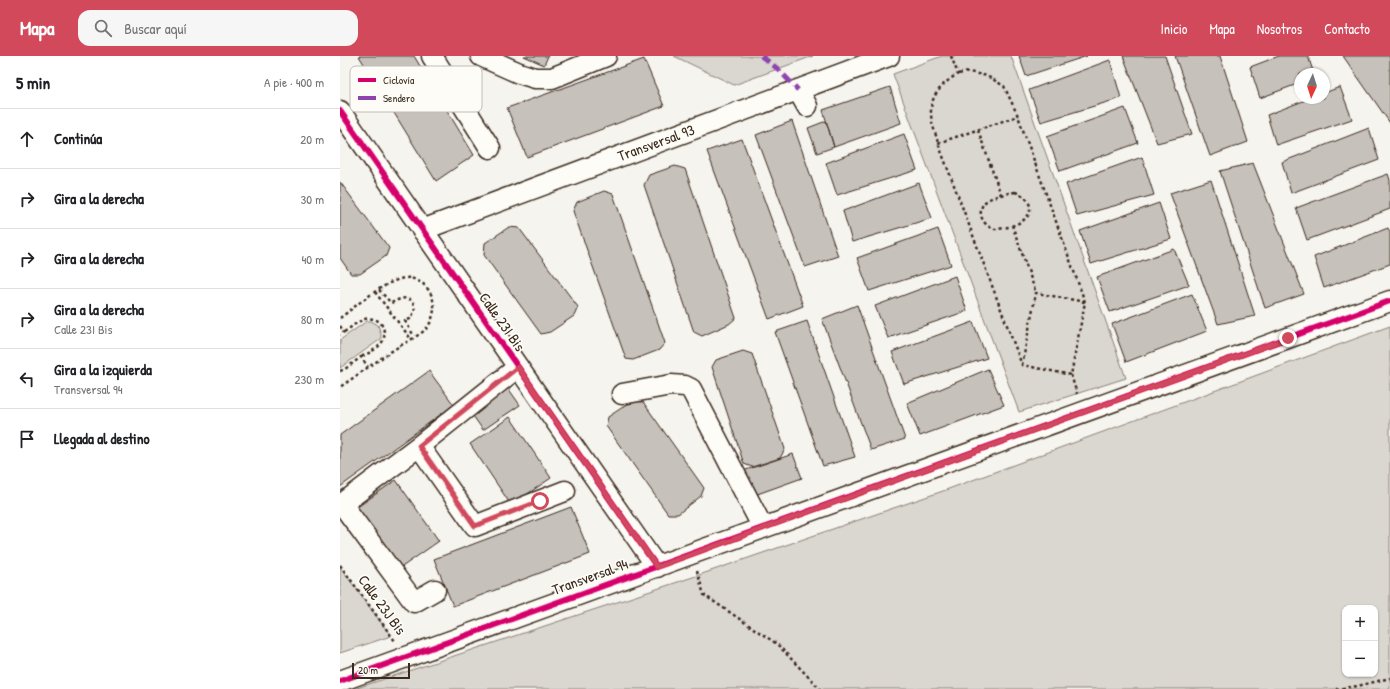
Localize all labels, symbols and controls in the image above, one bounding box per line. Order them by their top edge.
search box [78,10,358,46]
text: Mapa [20,15,54,41]
icon: search [92,17,114,39]
text: Buscar aquí [124,18,187,39]
text: Inicio [1161,19,1187,38]
text: Mapa [1209,19,1235,38]
text: Nosotros [1257,19,1302,38]
text: Contacto [1324,19,1370,38]
legend [350,66,482,112]
north arrow [1294,68,1330,104]
text: 5 min [16,71,50,94]
text: A pie · 400 m [264,73,324,91]
text: Ciclovía [383,73,415,87]
text: Sendero [383,91,415,105]
street label: Transversal 93 [615,119,697,166]
icon: ahead [16,128,38,150]
text: Continúa [54,128,102,149]
text: 20 m [300,130,324,148]
icon: right [16,188,38,210]
text: Gira a la derecha [54,188,144,209]
text: 30 m [301,190,324,208]
icon: right [16,248,38,270]
text: Gira a la derecha [54,248,144,269]
text: 40 m [301,250,324,268]
street label: Calle 23I Bis [474,288,530,356]
text: Gira a la derecha [54,299,144,320]
icon: right [16,308,38,330]
text: 80 m [301,310,324,328]
text: Calle 23I Bis [54,320,112,338]
route end [1279,329,1297,347]
text: Gira a la izquierda [54,359,152,380]
icon: left [16,368,38,390]
text: 230 m [294,370,324,388]
text: Transversal 94 [54,380,123,398]
icon: arrive [16,428,38,450]
text: Llegada al destino [54,428,150,449]
route start [531,492,549,510]
street label: Transversal 94 [549,553,631,600]
street label: Calle 23J Bis [353,570,411,639]
map controls [1342,605,1378,677]
button: + [1342,605,1378,641]
button: − [1342,641,1378,677]
scale bar [352,661,410,680]
text: 20 m [358,663,378,677]

